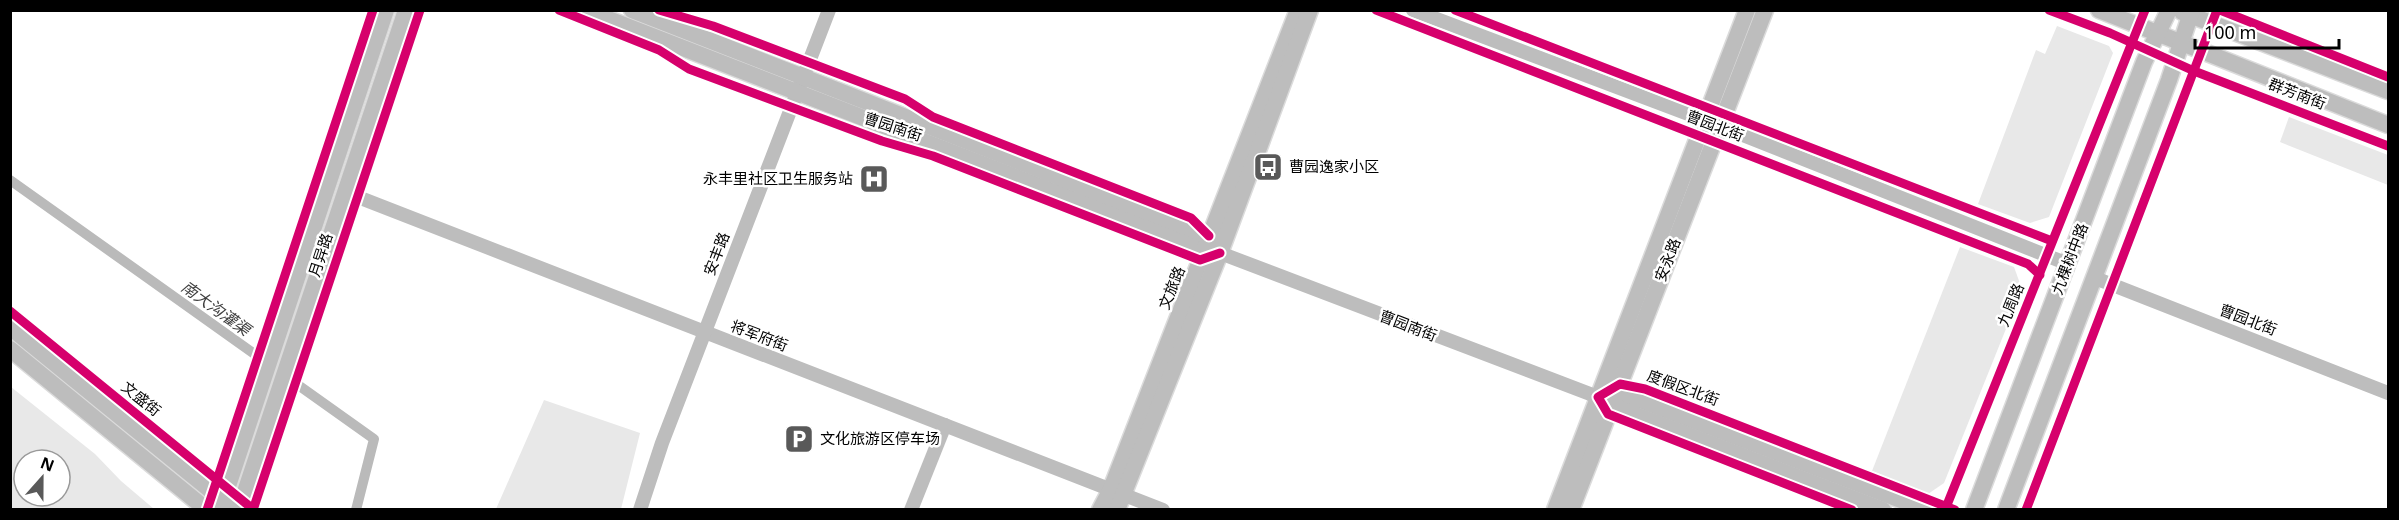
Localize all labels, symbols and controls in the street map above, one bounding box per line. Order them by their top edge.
scale bar [2195,12,2339,50]
text: 100 m [2204,20,2256,44]
street label: 群芳南街 [2266,73,2329,113]
street label: 曹园北街 [1684,105,1747,145]
street label: 曹园南街 [862,107,925,145]
bus stop icon: 曹园逸家小区 [1252,151,1284,183]
place label: 曹园逸家小区 [1289,156,1379,176]
hospital icon: 永丰里社区卫生服务站 [858,163,890,195]
place label: 永丰里社区卫生服务站 [703,168,853,188]
street label: 九棵树中路 [2046,220,2092,297]
street label: 安丰路 [699,229,733,278]
street label: 月异路 [304,230,337,279]
street label: 安永路 [1650,235,1684,284]
street label: 文旅路 [1153,263,1189,312]
water label: 南大沟灌渠 [177,276,256,342]
street label: 九周路 [1992,280,2028,329]
street label: 曹园北街 [2217,299,2280,339]
street label: 曹园南街 [1377,305,1440,345]
street label: 将军府街 [728,315,791,355]
street label: 度假区北街 [1645,365,1722,409]
street label: 文盛街 [118,376,165,420]
parking icon: 文化旅游区停车场 [783,423,815,455]
place label: 文化旅游区停车场 [820,428,940,448]
north arrow [12,448,72,508]
text: N [37,451,57,477]

